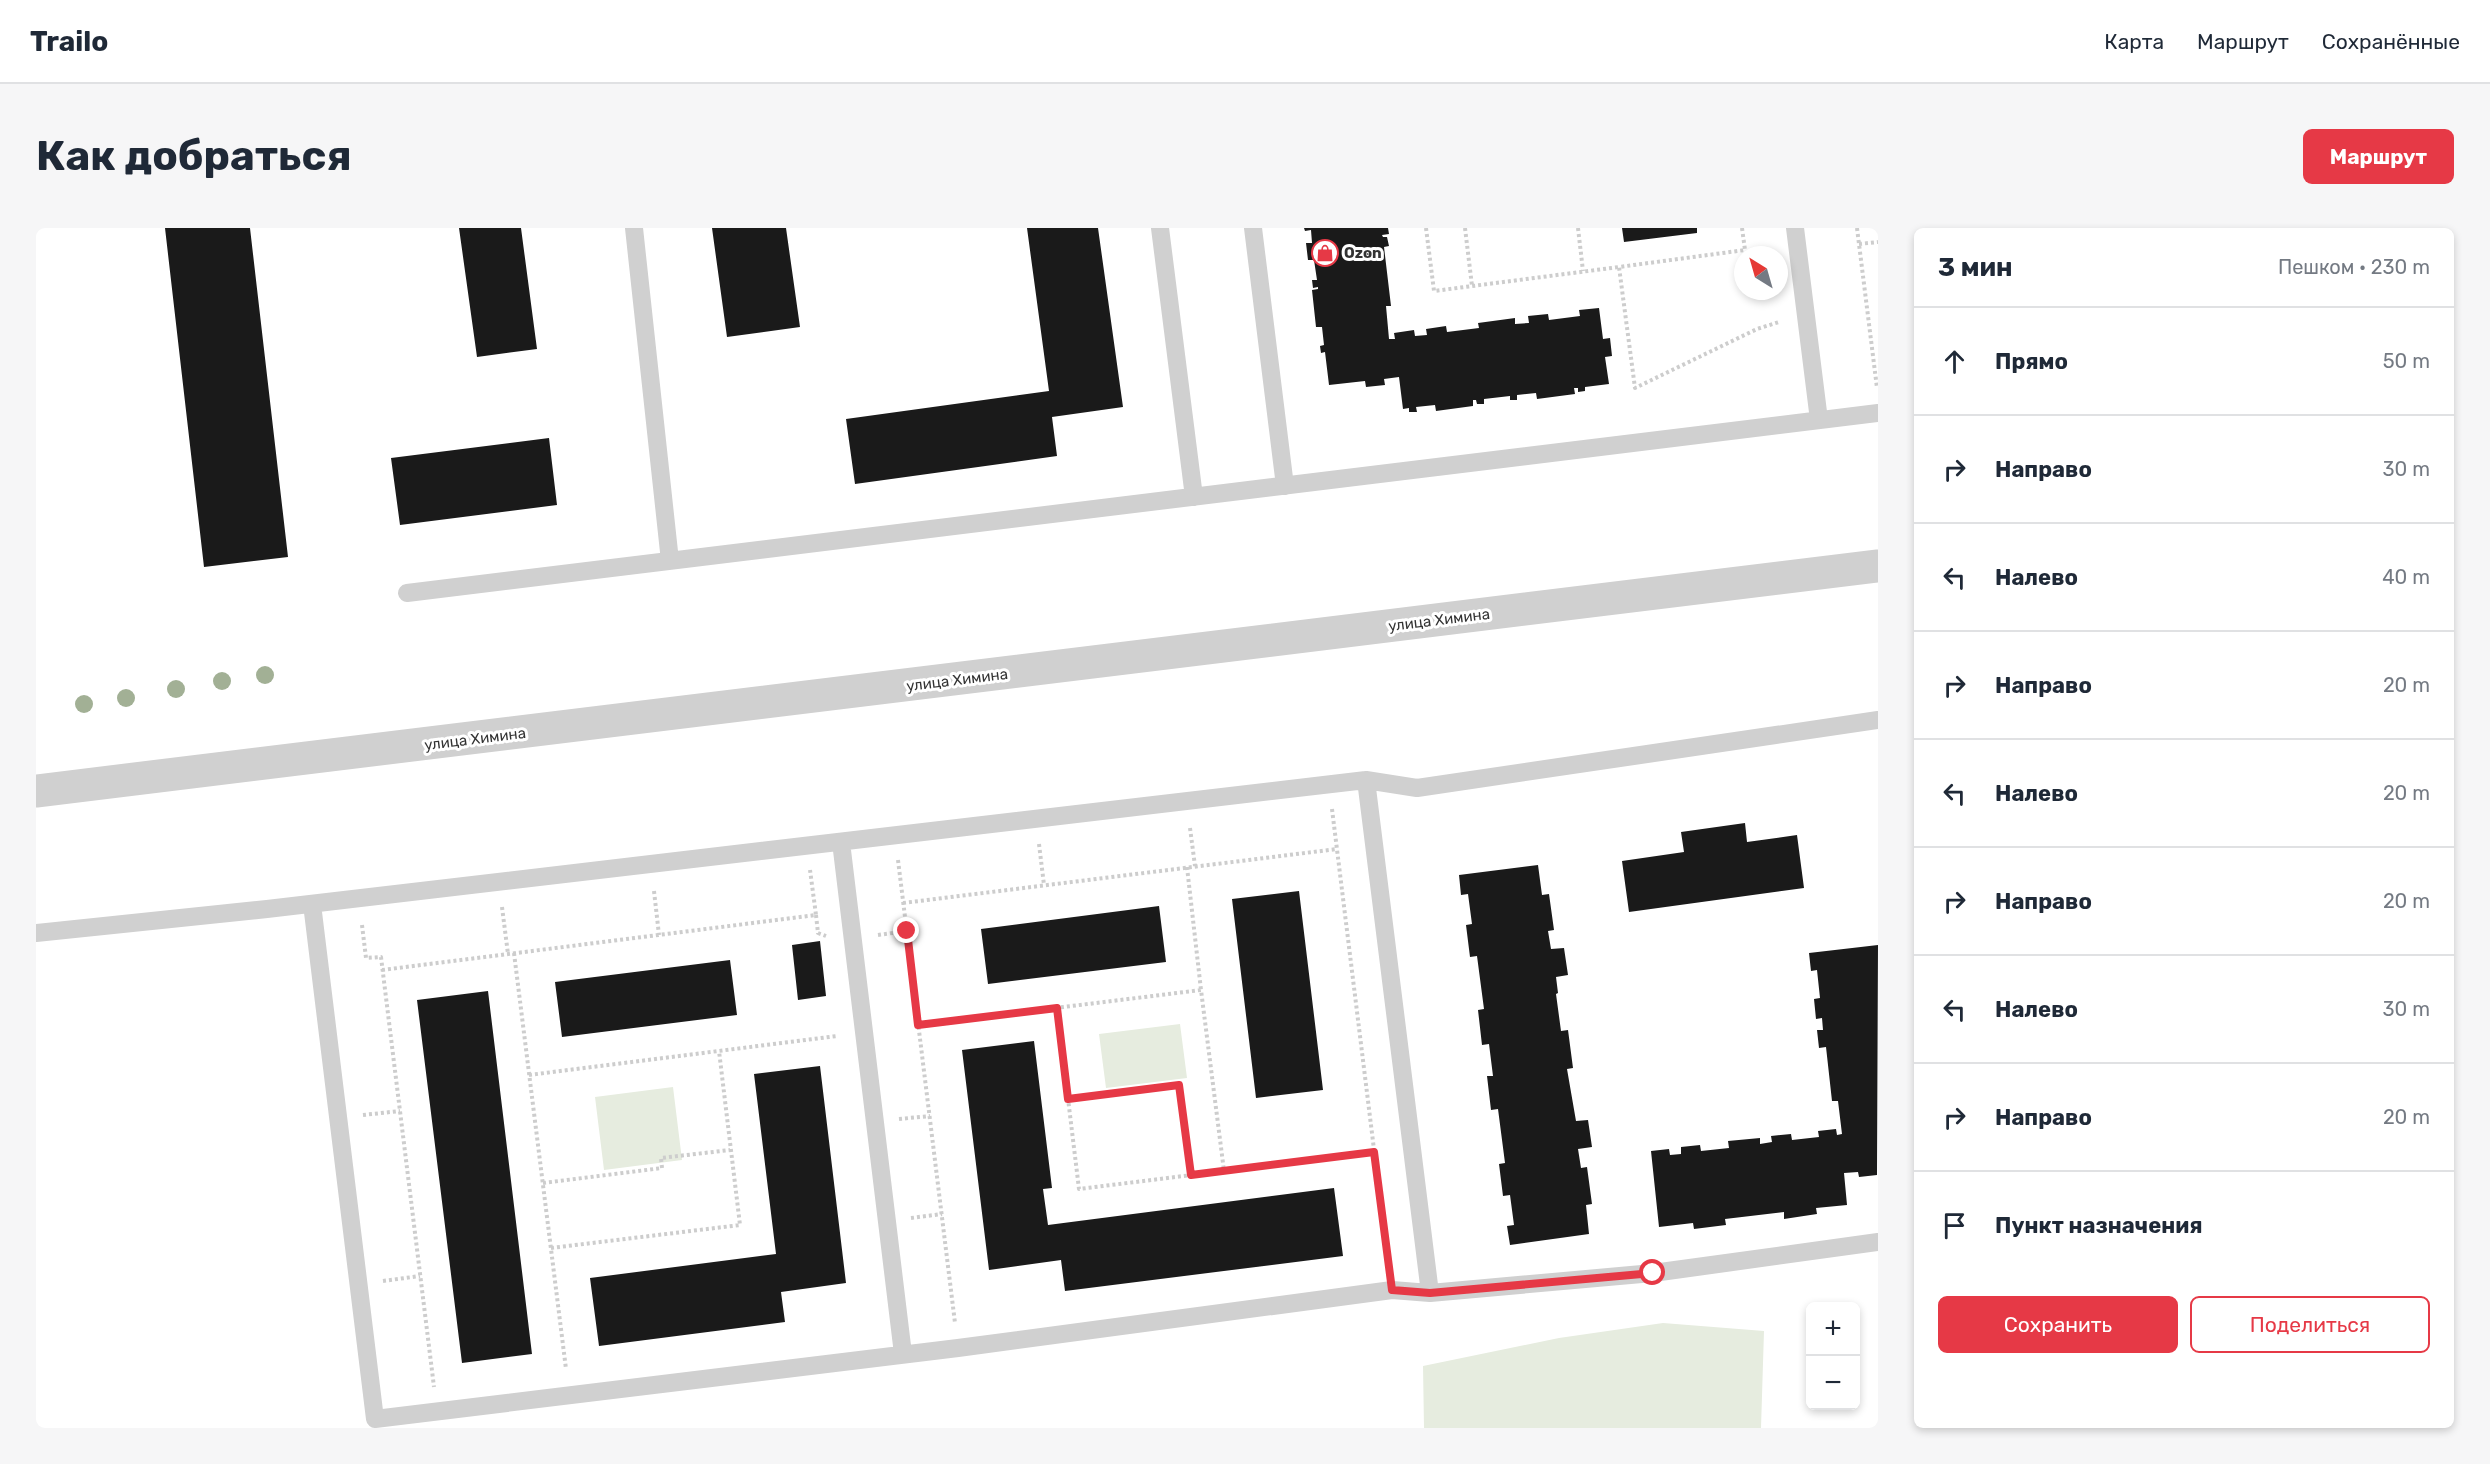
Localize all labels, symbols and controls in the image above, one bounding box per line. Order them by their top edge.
text: Trailo [30,25,108,58]
text: Карта [2104,29,2164,54]
text: Маршрут [2197,29,2289,54]
text: Сохранённые [2322,29,2460,54]
button: Маршрут [2303,129,2454,184]
text: Как добраться [36,131,352,181]
shop icon: Ozon [1310,238,1340,268]
place label: Ozon [1344,244,1382,262]
north arrow [1734,246,1788,300]
text: 3 мин [1938,252,2013,283]
text: Пешком · 230 m [2278,255,2430,279]
icon: ahead [1938,345,1971,378]
text: Прямо [1995,348,2068,375]
text: 50 m [2383,349,2430,373]
icon: right [1938,453,1971,486]
text: Направо [1995,456,2092,483]
text: 30 m [2383,457,2430,481]
icon: left [1938,561,1971,594]
text: Налево [1995,564,2078,591]
text: 40 m [2382,565,2430,589]
street label: улица Химина [1387,605,1491,635]
street label: улица Химина [905,665,1009,695]
icon: right [1938,669,1971,702]
text: Направо [1995,672,2092,699]
text: 20 m [2383,673,2430,697]
street label: улица Химина [423,724,527,754]
icon: left [1938,777,1971,810]
text: Налево [1995,780,2078,807]
text: 20 m [2383,781,2430,805]
icon: right [1938,885,1971,918]
text: Направо [1995,888,2092,915]
text: 20 m [2383,889,2430,913]
route end [893,917,919,943]
icon: left [1938,993,1971,1026]
text: Налево [1995,996,2078,1023]
text: 30 m [2383,997,2430,1021]
icon: right [1938,1101,1971,1134]
text: Направо [1995,1104,2092,1131]
text: 20 m [2383,1105,2430,1129]
icon: arrive [1938,1209,1971,1242]
text: Пункт назначения [1995,1212,2203,1239]
route start [1639,1259,1665,1285]
button: Сохранить [1938,1296,2178,1353]
button: Поделиться [2190,1296,2430,1353]
map controls [1806,1302,1860,1410]
button: + [1806,1302,1860,1356]
button: − [1806,1356,1860,1410]

